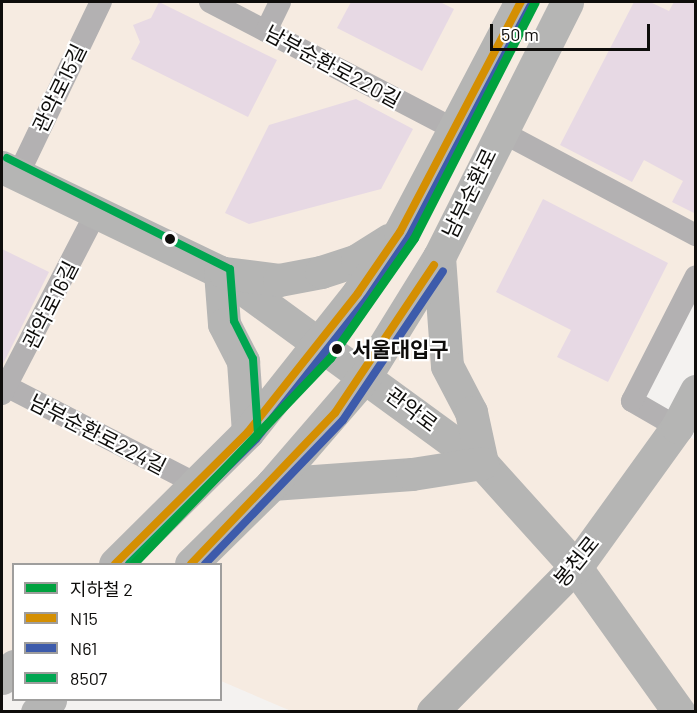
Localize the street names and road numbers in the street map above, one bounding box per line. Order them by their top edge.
street label: 남부순환로220길 [261,20,405,112]
street label: 관악로15길 [27,40,91,136]
street label: 남부순환로 [437,144,501,242]
street label: 관악로16길 [17,257,83,353]
street label: 관악로 [381,381,443,437]
street label: 남부순환로224길 [25,389,171,479]
street label: 봉천로 [548,531,604,591]

